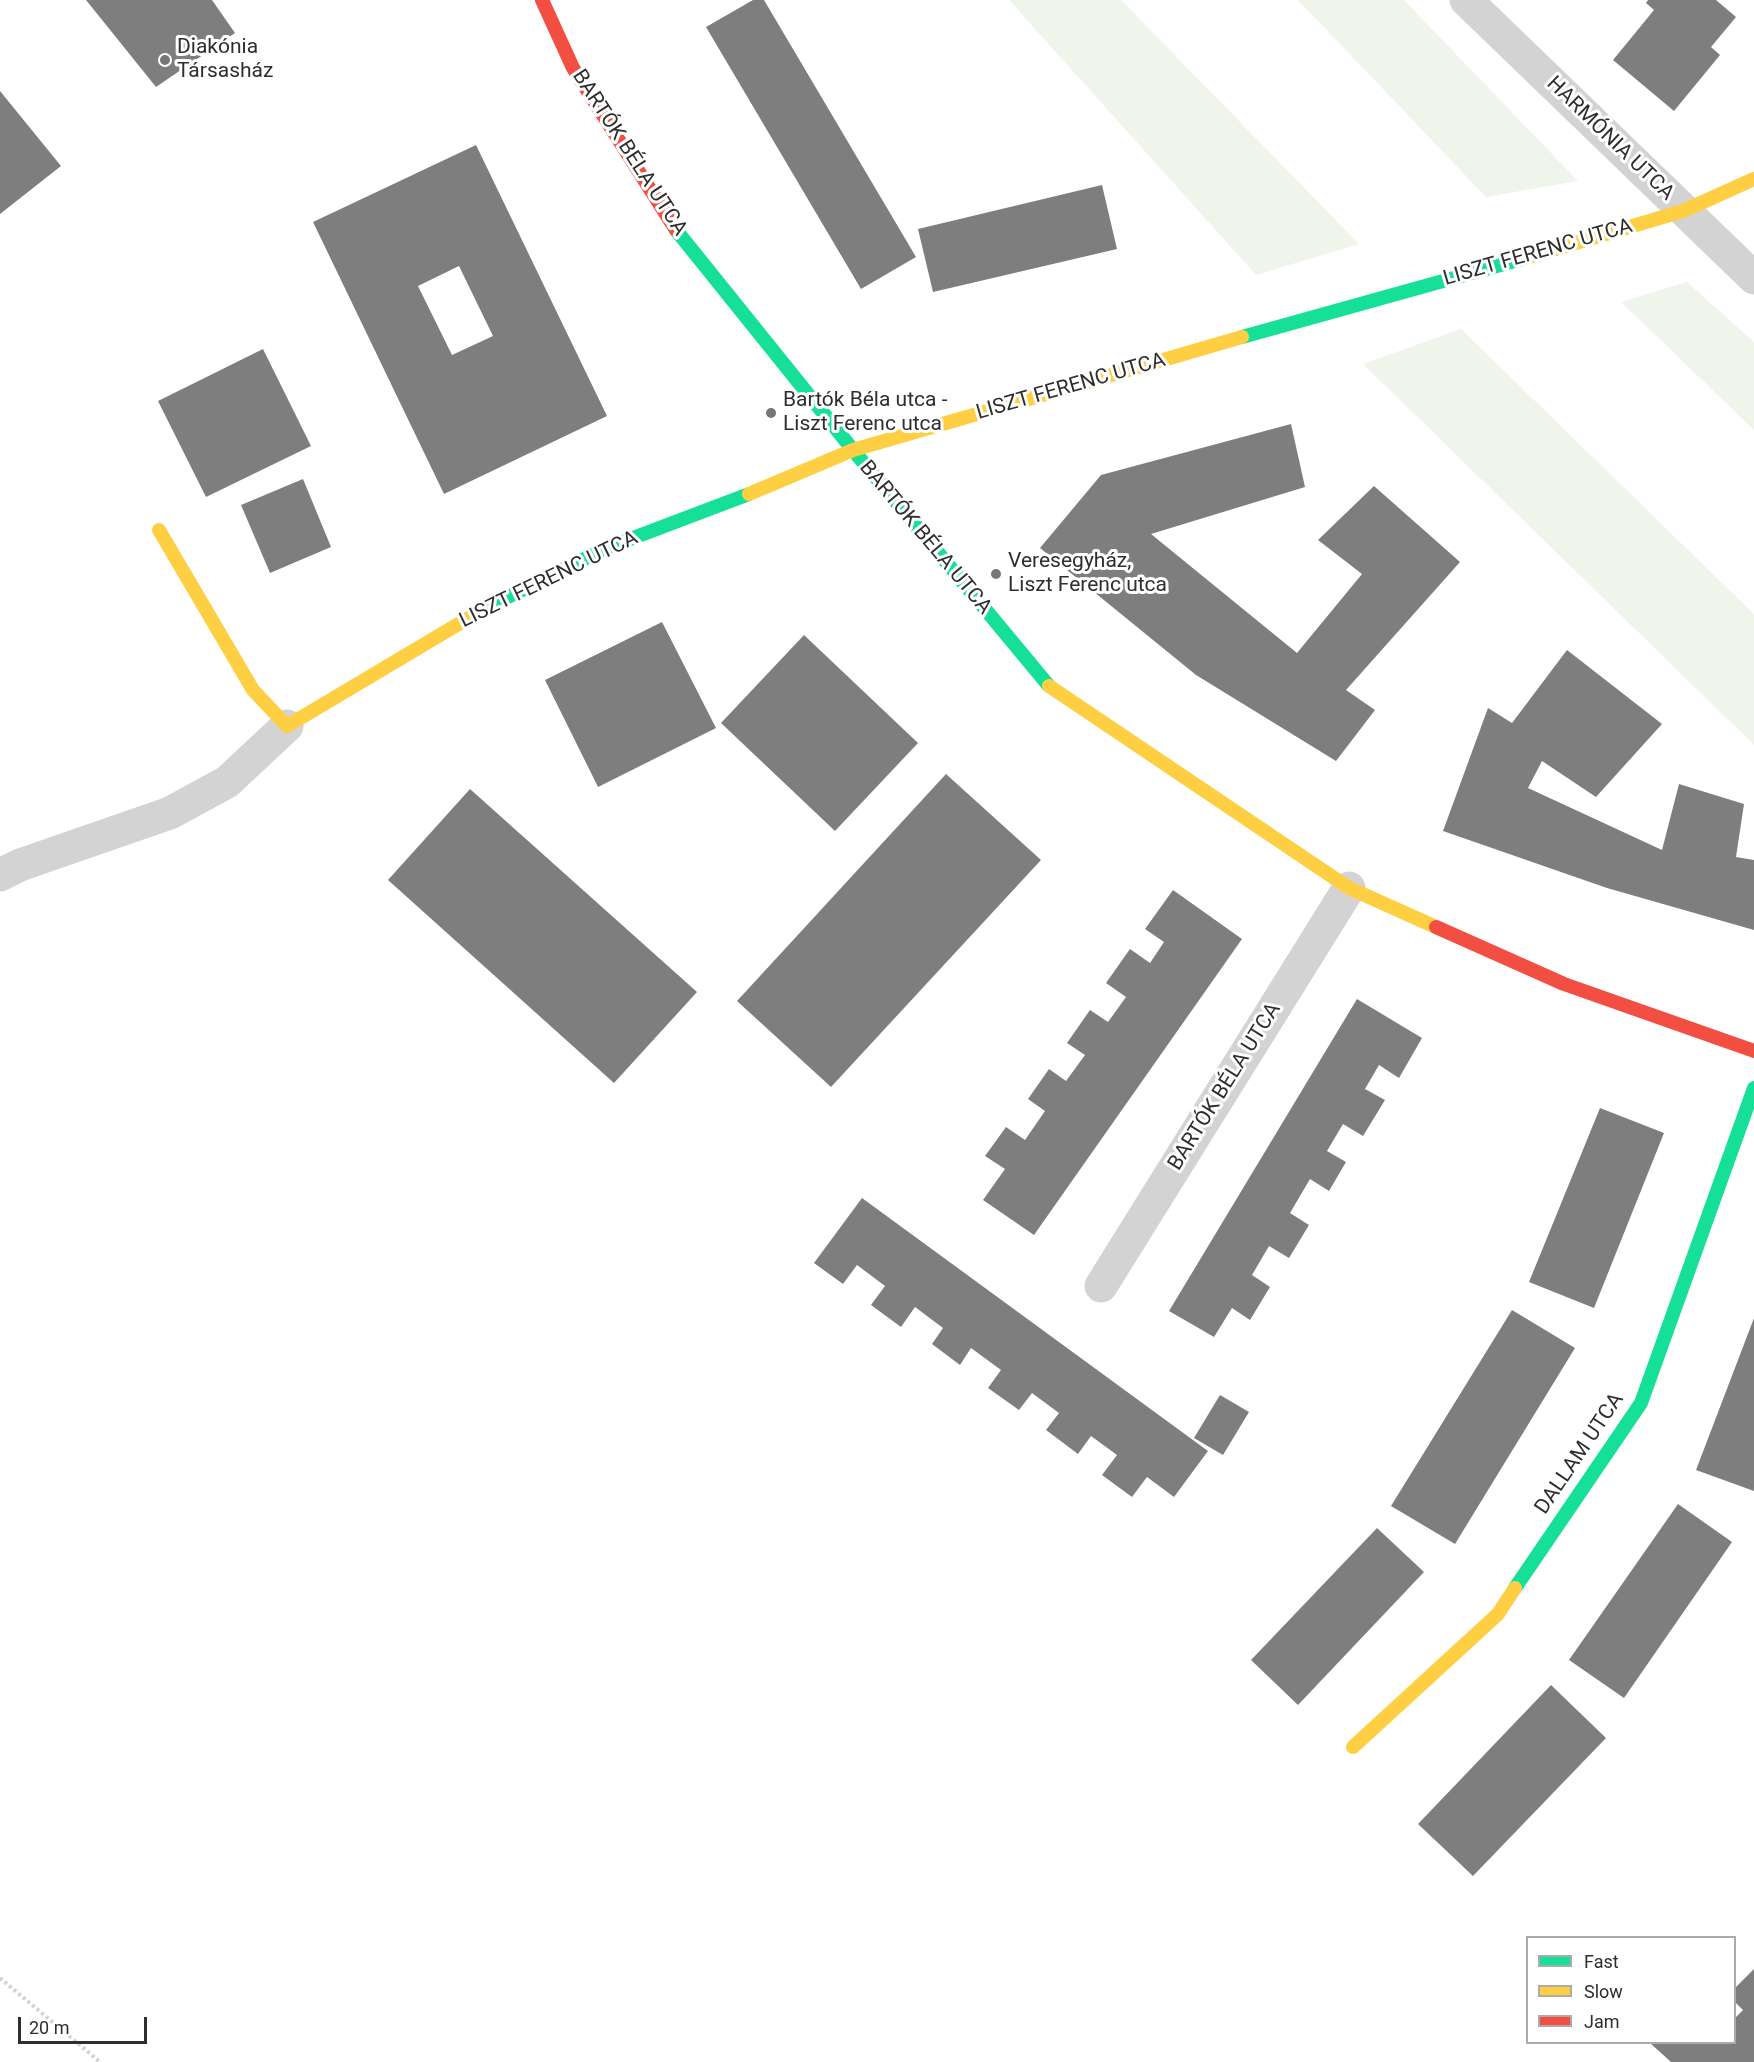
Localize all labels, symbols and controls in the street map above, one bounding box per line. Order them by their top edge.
place label: Diakónia Társasház [177,35,273,85]
marker: Diakónia Társasház [158,53,172,67]
street label: BARTÓK BÉLA UTCA [566,65,692,241]
street label: HARMÓNIA UTCA [1541,72,1679,206]
street label: LISZT FERENC UTCA [1441,214,1635,292]
street label: LISZT FERENC UTCA [974,348,1168,426]
place label: Bartók Béla utca - Liszt Ferenc utca [783,388,947,438]
marker: Bartók Béla utca - Liszt Ferenc utca [764,406,778,420]
street label: BARTÓK BÉLA UTCA [853,456,997,620]
street label: LISZT FERENC UTCA [456,526,642,634]
place label: Veresegyház, Liszt Ferenc utca [1008,549,1167,599]
marker: Veresegyház, Liszt Ferenc utca [989,567,1003,581]
street label: BARTÓK BÉLA UTCA [1163,999,1287,1175]
street label: DALLAM UTCA [1530,1389,1630,1519]
legend [1526,1936,1736,2044]
text: Fast [1584,1951,1619,1972]
text: Slow [1584,1981,1623,2002]
scale bar [21,2005,150,2043]
text: Jam [1584,2011,1620,2032]
text: 20 m [29,2017,69,2038]

